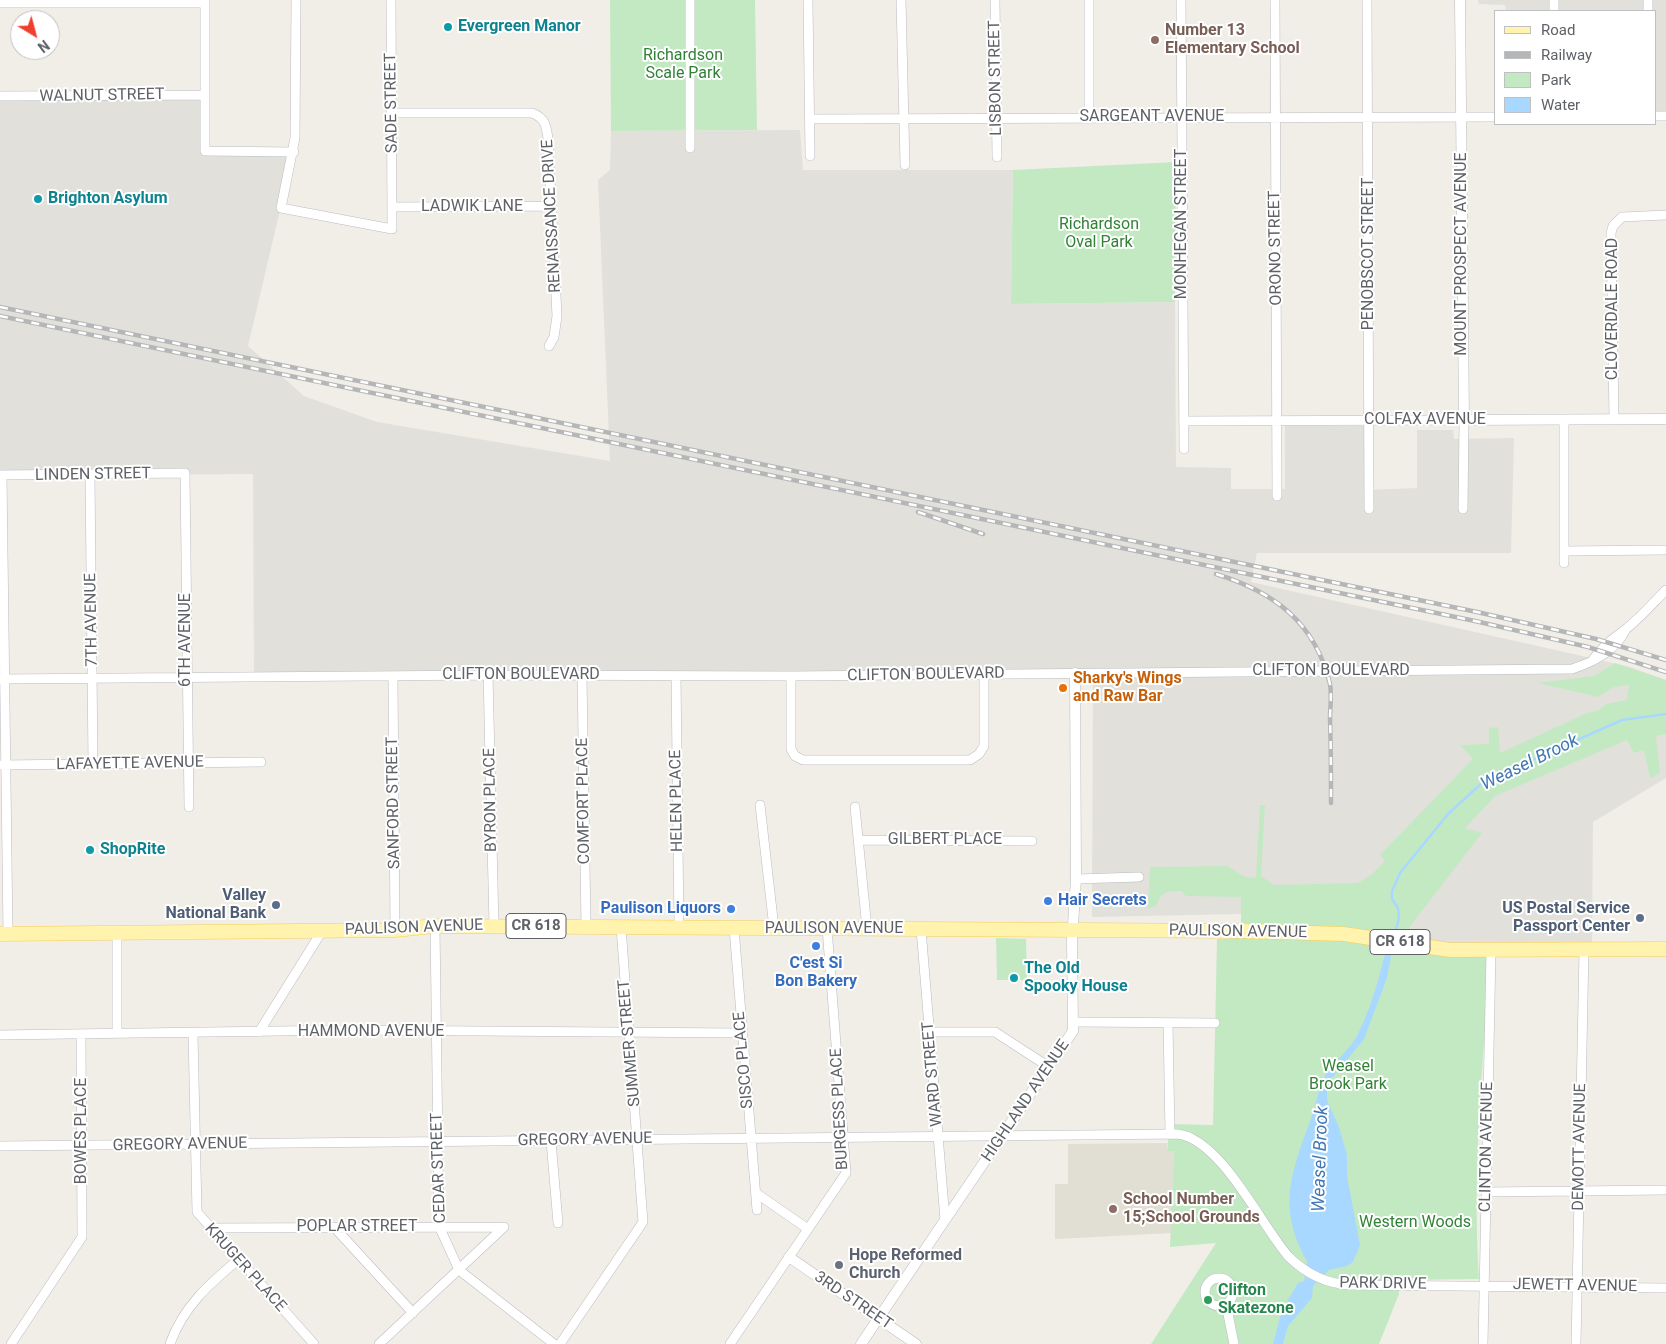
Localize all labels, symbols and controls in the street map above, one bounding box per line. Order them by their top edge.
north arrow [10,10,60,60]
legend [1494,10,1656,125]
place label: Evergreen Manor [458,17,581,37]
street label: LISBON STREET [985,20,1007,136]
marker: Evergreen Manor [442,21,454,33]
place label: Number 13 Elementary School [1165,21,1300,59]
text: Road [1541,21,1575,39]
marker: Number 13 Elementary School [1149,34,1161,46]
text: N [35,37,52,56]
park label: Richardson Scale Park [643,46,723,84]
text: Railway [1541,46,1592,64]
street label: SADE STREET [382,53,402,153]
text: Park [1541,71,1571,89]
street label: WALNUT STREET [39,85,165,107]
text: Water [1541,96,1580,114]
street label: SARGEANT AVENUE [1080,107,1224,127]
street label: RENAISSANCE DRIVE [538,139,566,293]
street label: MONHEGAN STREET [1172,149,1192,299]
street label: MOUNT PROSPECT AVENUE [1452,152,1472,356]
street label: PENOBSCOT STREET [1359,178,1379,330]
place label: Brighton Asylum [48,189,168,209]
street label: ORONO STREET [1265,190,1287,306]
marker: Brighton Asylum [32,193,44,205]
street label: LADWIK LANE [421,197,523,217]
park label: Richardson Oval Park [1059,215,1139,253]
street label: CLOVERDALE ROAD [1603,238,1623,380]
street label: COLFAX AVENUE [1364,410,1486,430]
street label: LINDEN STREET [35,464,151,486]
street label: 7TH AVENUE [82,573,102,667]
street label: 6TH AVENUE [176,593,196,687]
street label: CLIFTON BOULEVARD [1252,661,1410,681]
street label: CLIFTON BOULEVARD [847,664,1005,686]
street label: CLIFTON BOULEVARD [442,665,600,685]
place label: Sharky's Wings and Raw Bar [1073,669,1182,707]
marker: Sharky's Wings and Raw Bar [1057,682,1069,694]
water label: Weasel Brook [1478,730,1582,796]
street label: SANFORD STREET [383,737,405,869]
street label: COMFORT PLACE [573,737,595,865]
street label: BYRON PLACE [480,748,502,852]
street label: HELEN PLACE [667,750,687,852]
street label: LAFAYETTE AVENUE [56,753,204,775]
street label: GILBERT PLACE [888,830,1002,850]
place label: ShopRite [100,840,165,860]
marker: ShopRite [84,844,96,856]
place label: Valley National Bank [165,886,266,924]
place label: Hair Secrets [1058,891,1147,911]
marker: Hair Secrets [1042,895,1054,907]
marker: Valley National Bank [270,899,282,911]
place label: Paulison Liquors [601,899,721,919]
place label: US Postal Service Passport Center [1502,899,1630,937]
marker: Paulison Liquors [725,903,737,915]
marker: US Postal Service Passport Center [1634,912,1646,924]
road number: CR 618 [506,914,566,938]
street label: PAULISON AVENUE [344,916,484,940]
street label: PAULISON AVENUE [765,919,903,939]
street label: PAULISON AVENUE [1169,921,1307,943]
road number: CR 618 [1370,930,1430,954]
marker: C'est Si Bon Bakery [810,940,822,952]
place label: C'est Si Bon Bakery [775,954,857,992]
place label: The Old Spooky House [1024,959,1128,997]
marker: The Old Spooky House [1008,972,1020,984]
street label: SUMMER STREET [615,979,645,1107]
street label: SISCO PLACE [730,1011,758,1109]
street label: WARD STREET [919,1021,947,1127]
street label: HAMMOND AVENUE [298,1022,444,1042]
street label: HIGHLAND AVENUE [978,1036,1074,1166]
street label: BURGESS PLACE [827,1048,853,1170]
park label: Weasel Brook Park [1309,1057,1387,1095]
street label: BOWES PLACE [72,1078,92,1184]
street label: CLINTON AVENUE [1476,1082,1498,1212]
street label: DEMOTT AVENUE [1569,1083,1591,1211]
water label: Weasel Brook [1308,1106,1334,1212]
street label: CEDAR STREET [427,1112,451,1224]
street label: GREGORY AVENUE [517,1129,653,1151]
street label: GREGORY AVENUE [112,1134,248,1156]
place label: School Number 15;School Grounds [1123,1190,1260,1228]
marker: School Number 15;School Grounds [1107,1203,1119,1215]
park label: Western Woods [1359,1213,1471,1233]
street label: POPLAR STREET [296,1217,418,1237]
street label: KRUGER PLACE [200,1220,290,1316]
place label: Hope Reformed Church [849,1246,962,1284]
marker: Hope Reformed Church [833,1259,845,1271]
street label: 3RD STREET [810,1268,896,1334]
street label: PARK DRIVE [1339,1274,1427,1294]
street label: JEWETT AVENUE [1513,1275,1637,1297]
place label: Clifton Skatezone [1218,1281,1294,1319]
marker: Clifton Skatezone [1202,1294,1214,1306]

